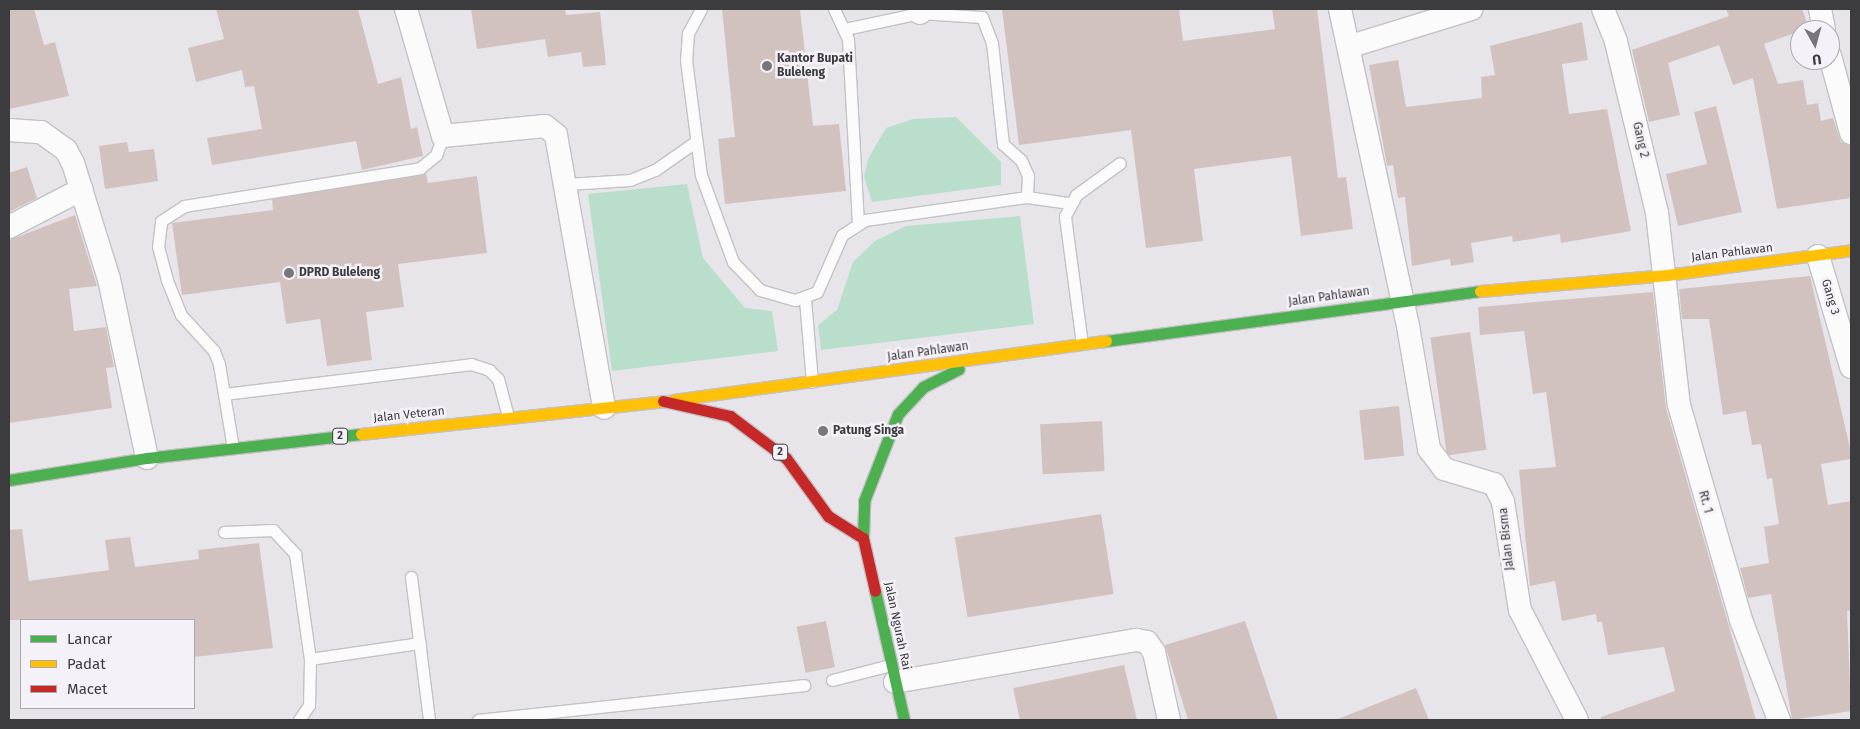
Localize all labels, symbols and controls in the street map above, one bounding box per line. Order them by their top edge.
north arrow [1790,20,1840,70]
text: U [1811,50,1822,68]
place label: Kantor Bupati Buleleng [777,52,853,80]
marker: Kantor Bupati Buleleng [761,60,773,72]
street label: Gang 2 [1629,121,1651,159]
street label: Jalan Pahlawan [1690,241,1774,265]
place label: DPRD Buleleng [299,266,380,280]
marker: DPRD Buleleng [283,267,295,279]
street label: Gang 3 [1818,277,1842,317]
street label: Jalan Pahlawan [1287,284,1371,310]
street label: Jalan Pahlawan [886,339,970,365]
street label: Jalan Veteran [373,404,445,426]
place label: Patung Singa [833,424,904,438]
marker: Patung Singa [817,425,829,437]
road number: 2 [331,428,349,444]
road number: 2 [771,444,789,461]
street label: Rt. 1 [1695,489,1715,515]
street label: Jalan Bisma [1497,507,1517,571]
street label: Jalan Ngurah Rai [881,581,913,671]
legend [20,619,195,709]
text: Lancar [67,630,112,648]
text: Padat [67,655,106,673]
text: Macet [67,680,107,698]

